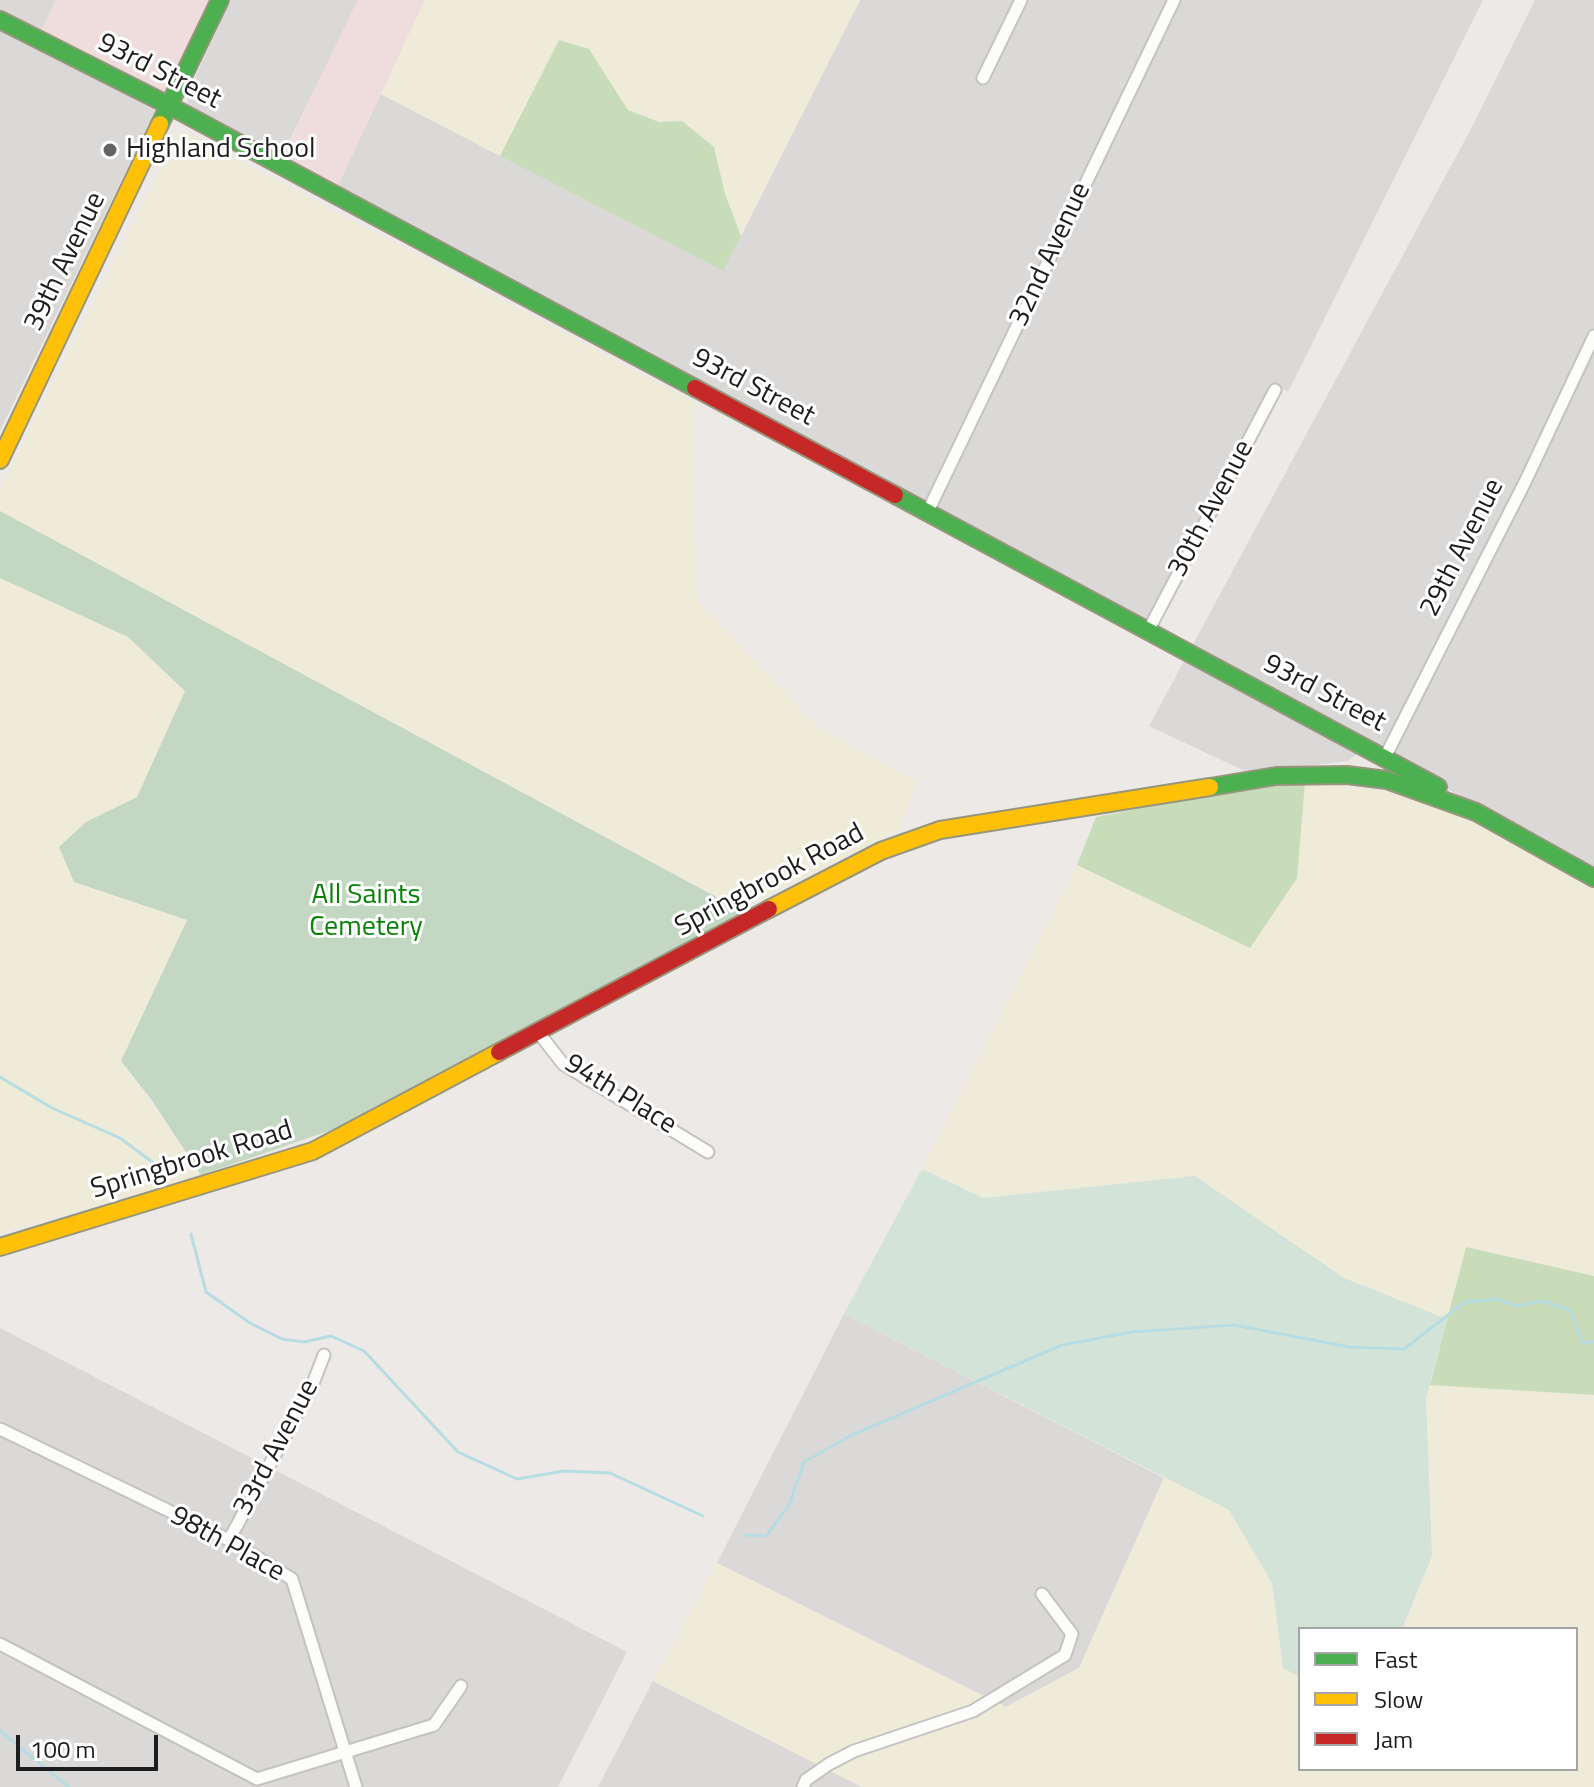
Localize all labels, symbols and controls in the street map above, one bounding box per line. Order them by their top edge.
street label: 93rd Street [92,27,226,117]
place label: Highland School [126,133,315,167]
marker: Highland School [101,141,119,159]
street label: 32nd Avenue [1003,178,1099,332]
street label: 39th Avenue [18,187,114,337]
street label: 93rd Street [686,342,820,434]
street label: 30th Avenue [1162,435,1262,583]
street label: 29th Avenue [1414,474,1512,622]
street label: 93rd Street [1257,648,1391,740]
street label: Springbrook Road [670,817,870,945]
park label: All Saints Cemetery [309,879,423,945]
street label: 94th Place [558,1047,682,1143]
street label: Springbrook Road [87,1114,297,1208]
street label: 33rd Avenue [227,1374,327,1522]
street label: 98th Place [164,1500,290,1590]
legend [1298,1627,1578,1771]
text: Fast [1374,1641,1417,1677]
text: Slow [1374,1681,1423,1717]
scale bar [20,1719,162,1769]
text: Jam [1374,1721,1413,1757]
text: 100 m [30,1731,96,1767]

